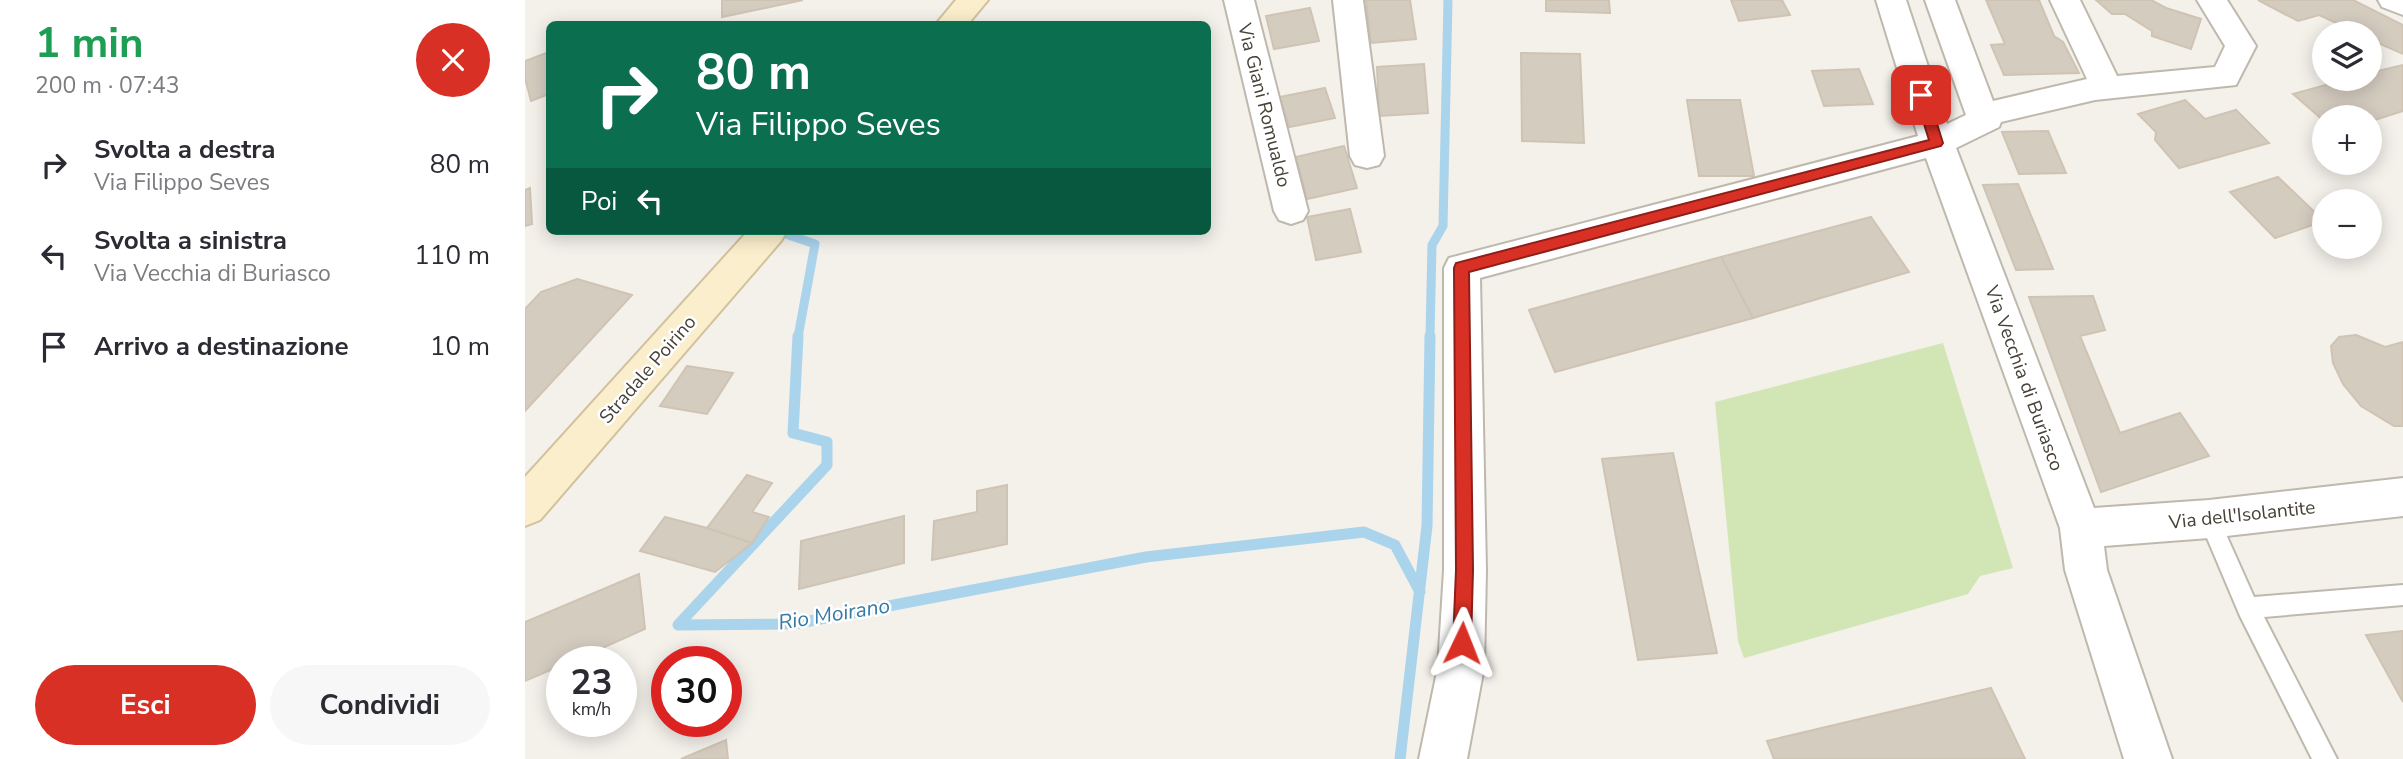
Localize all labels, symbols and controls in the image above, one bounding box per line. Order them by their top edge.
text: 1 min [35,15,144,72]
street label: Via Giani Romualdo [1231,20,1297,190]
map controls [2312,21,2382,259]
button: layers [2312,21,2382,91]
button: close [416,23,490,97]
text: 80 m [696,39,811,106]
icon: right [581,49,672,140]
pin [1891,65,1951,125]
text: 200 m · 07:43 [35,70,180,101]
icon: arrive [1902,76,1940,114]
text: Via Filippo Seves [696,103,941,146]
button: + [2312,105,2382,175]
text: Svolta a destra [94,132,276,167]
icon: right [35,146,73,184]
text: 80 m [430,147,490,182]
text: Via Filippo Seves [94,167,270,198]
icon: left [631,182,669,220]
text: Poi [581,184,617,219]
button: − [2312,189,2382,259]
text: Svolta a sinistra [94,223,287,258]
icon: left [35,237,73,275]
text: 110 m [414,238,490,273]
text: Via Vecchia di Buriasco [94,258,331,289]
street label: Via Vecchia di Buriasco [1978,281,2070,475]
street label: Stradale Poirino [593,310,702,429]
icon: arrive [35,328,73,366]
text: Arrivo a destinazione [94,329,349,364]
text: 10 m [430,329,490,364]
street label: Via dell'Isolantite [2167,494,2317,536]
water label: Rio Moirano [776,591,892,637]
position arrow [1425,606,1499,680]
speed limit sign: 30 [651,646,742,737]
text: 23 [570,659,613,706]
button: Esci [35,665,256,745]
button: Condividi [270,665,490,745]
text: km/h [572,697,611,721]

